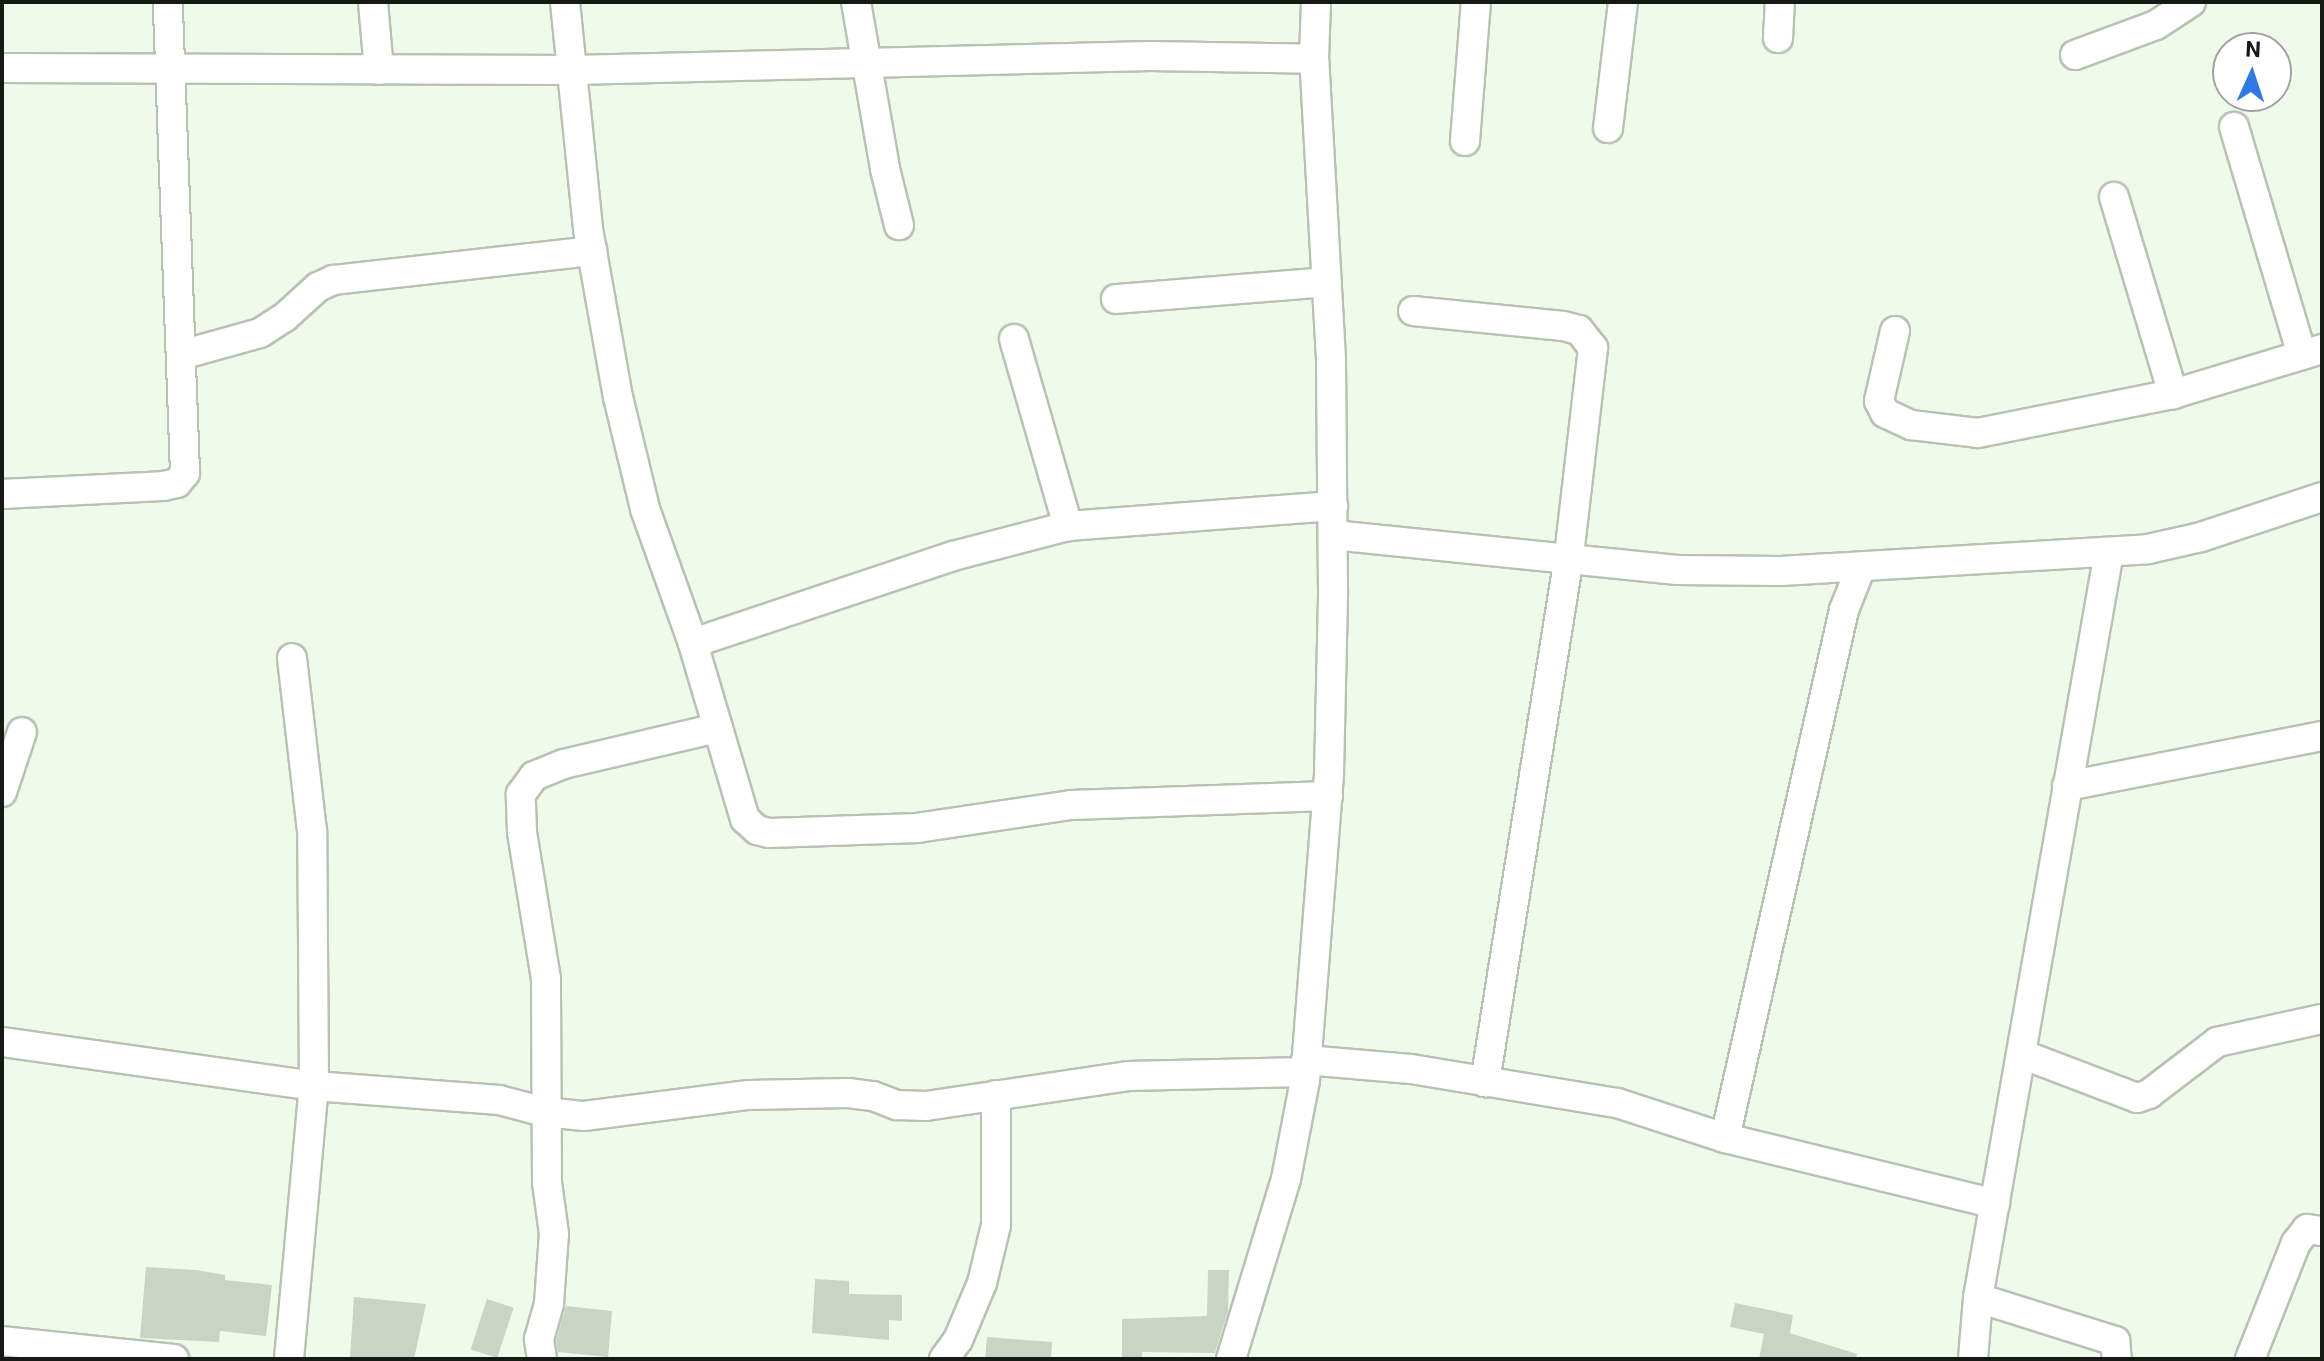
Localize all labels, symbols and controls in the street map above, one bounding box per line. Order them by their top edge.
north arrow [2212,32,2292,112]
text: N [2245,37,2262,62]

